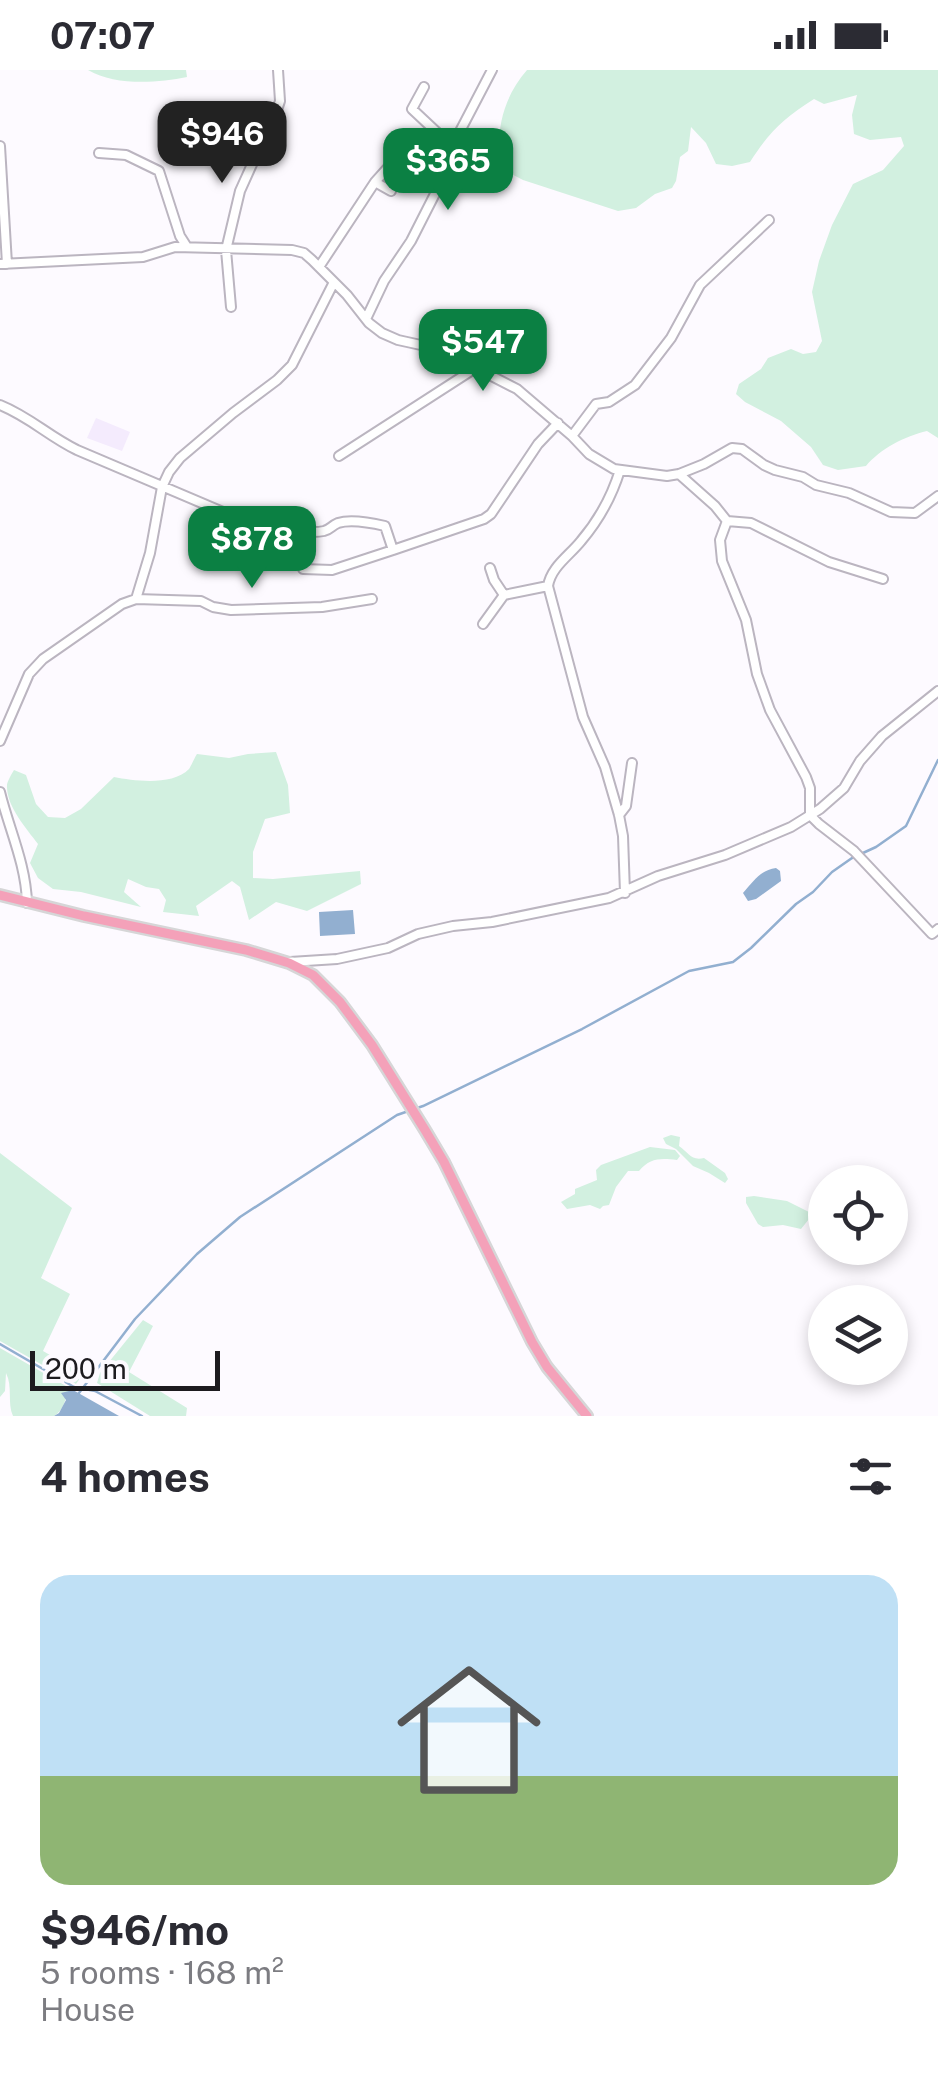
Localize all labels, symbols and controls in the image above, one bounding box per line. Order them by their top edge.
text: 07:07 [50,13,156,58]
pin: $946 [163,101,281,186]
text: $946 [180,115,264,152]
pin: $365 [389,128,507,213]
text: $365 [405,142,491,179]
pin: $547 [424,309,542,394]
text: $547 [441,323,525,360]
pin: $878 [193,506,311,591]
text: $878 [210,520,294,557]
map controls [808,1165,908,1385]
button: locate [808,1165,908,1265]
button: layers [808,1285,908,1385]
scale bar [30,1346,220,1390]
text: 200 m [45,1352,127,1385]
icon: filters [843,1449,898,1504]
text: 4 homes [40,1452,210,1501]
icon: home [379,1640,559,1820]
text: $946/mo [40,1905,229,1954]
text: 5 rooms · 168 m² [40,1954,284,1991]
text: House [40,1991,135,2028]

